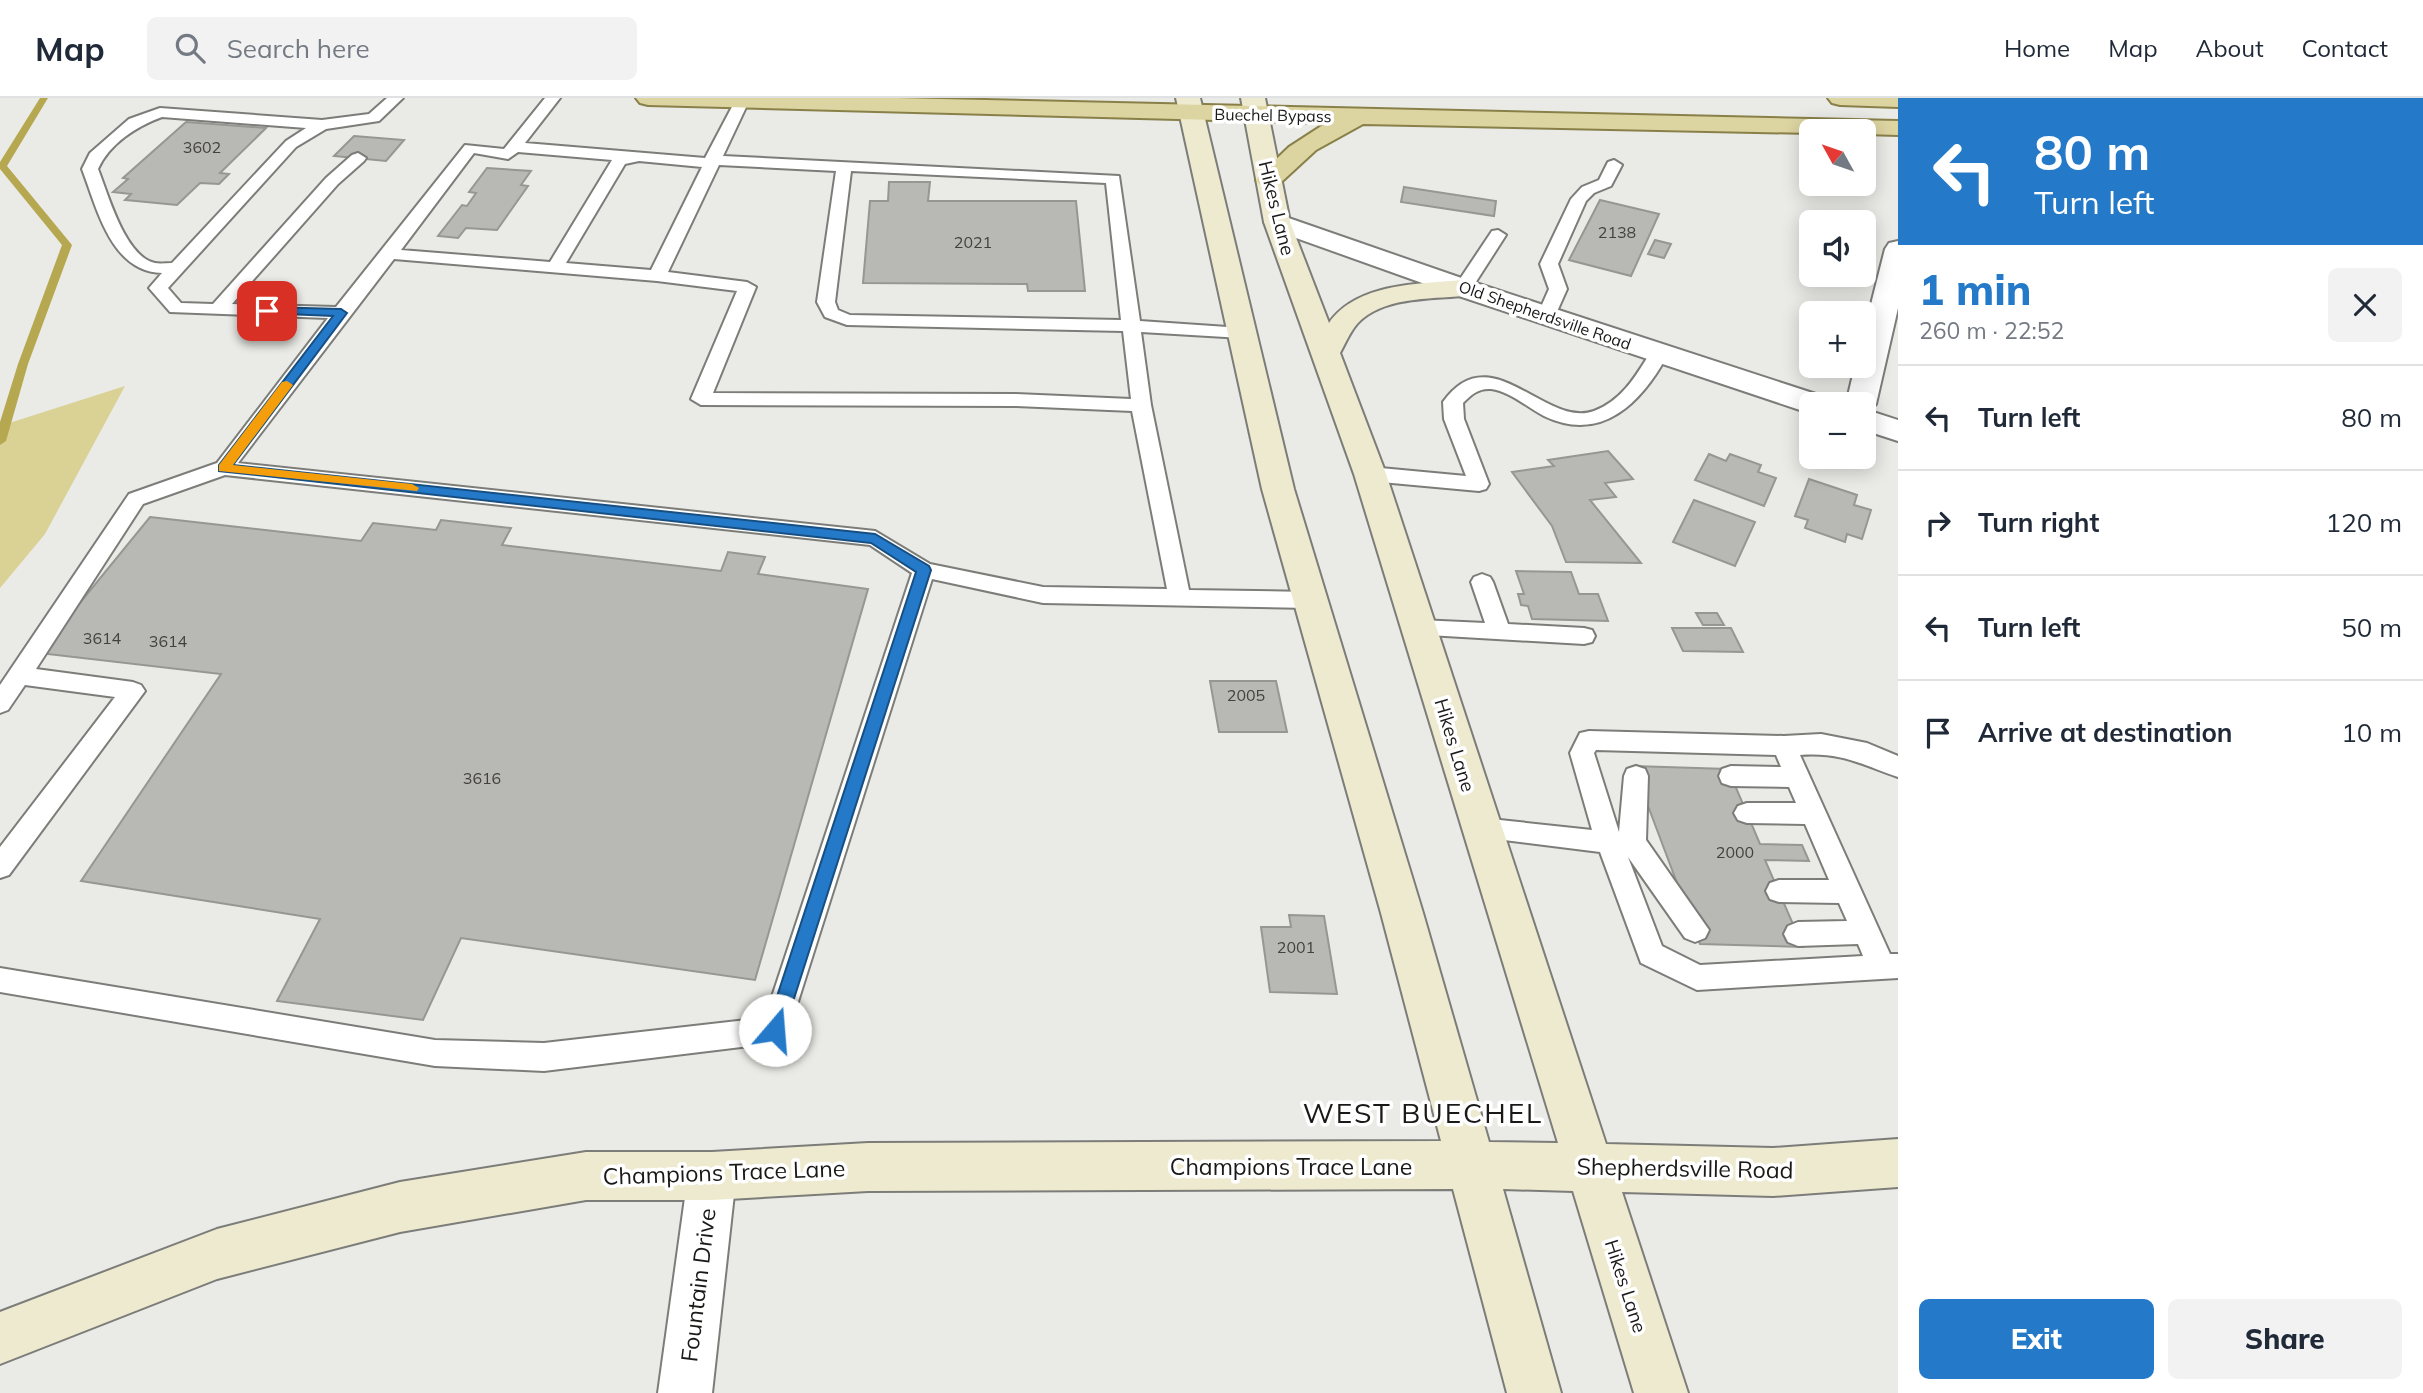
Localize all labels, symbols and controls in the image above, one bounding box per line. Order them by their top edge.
search box [147,17,637,80]
text: Map [35,28,105,69]
icon: search [171,29,209,67]
text: Search here [227,32,370,65]
text: Home [2004,33,2070,63]
text: Map [2108,33,2158,63]
text: About [2196,33,2264,63]
text: Contact [2302,33,2388,63]
street label: Buechel Bypass [1214,104,1332,126]
north arrow [1799,119,1876,196]
map controls [1799,119,1876,469]
text: 80 m [2034,121,2150,182]
icon: left [1919,126,2010,217]
house number: 3602 [183,137,221,157]
street label: Hikes Lane [1254,158,1300,258]
text: Turn left [2034,182,2154,222]
button: sound [1799,210,1876,287]
house number: 2138 [1598,222,1636,242]
house number: 2021 [954,232,992,252]
text: 1 min [1919,263,2032,316]
button: close [2328,268,2402,342]
street label: Old Shepherdsville Road [1456,276,1634,354]
pin [237,281,297,341]
icon: arrive [248,292,286,330]
button: + [1799,301,1876,378]
text: 260 m · 22:52 [1919,316,2064,345]
button: − [1799,392,1876,469]
icon: left [1919,399,1957,437]
text: Turn left [1978,401,2080,434]
text: 80 m [2341,401,2402,434]
icon: right [1919,504,1957,542]
text: Turn right [1978,506,2099,539]
text: 120 m [2326,506,2402,539]
icon: left [1919,609,1957,647]
text: Turn left [1978,611,2080,644]
text: 50 m [2341,611,2402,644]
house number: 3614 [83,628,122,648]
house number: 3614 [149,631,188,651]
house number: 2005 [1227,685,1265,705]
street label: Hikes Lane [1429,695,1481,795]
icon: arrive [1919,714,1957,752]
text: Arrive at destination [1978,716,2233,749]
text: 10 m [2341,716,2402,749]
house number: 3616 [463,768,501,788]
house number: 2000 [1716,842,1754,862]
house number: 2001 [1277,937,1315,957]
position arrow [738,993,812,1067]
district label: WEST BUECHEL [1303,1095,1543,1130]
street label: Champions Trace Lane [1170,1152,1412,1181]
street label: Shepherdsville Road [1576,1152,1794,1184]
street label: Champions Trace Lane [602,1153,846,1191]
street label: Fountain Drive [674,1206,722,1364]
street label: Hikes Lane [1600,1236,1652,1336]
button: Exit [1919,1299,2154,1379]
button: Share [2168,1299,2402,1379]

